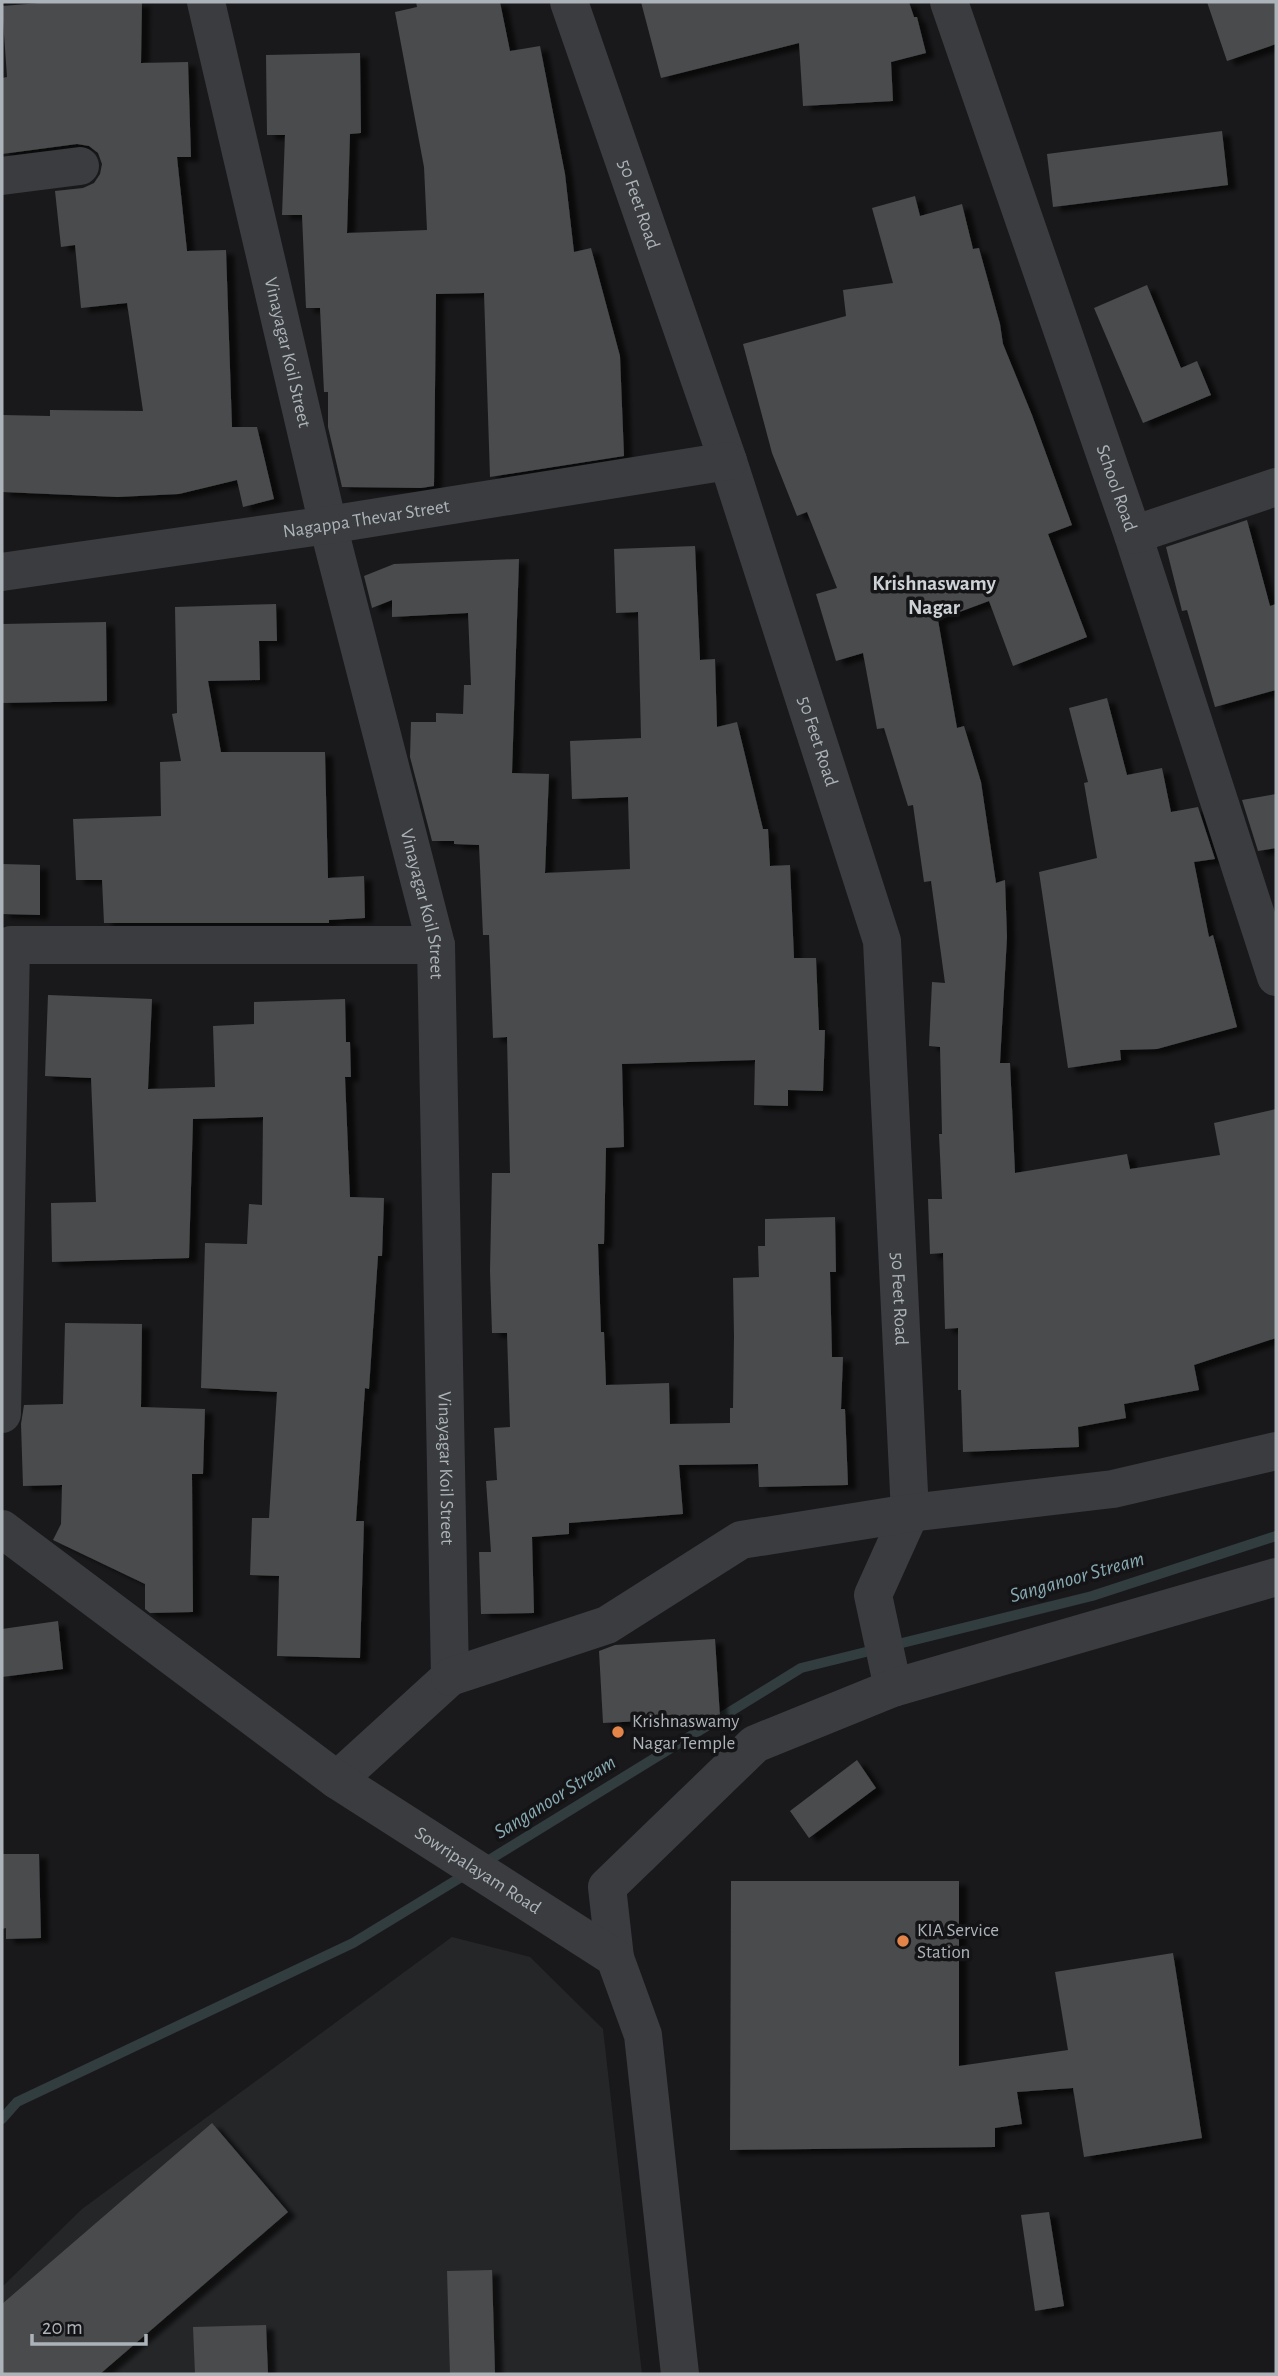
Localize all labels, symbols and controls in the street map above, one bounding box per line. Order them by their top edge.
street label: 50 Feet Road [615,157,663,252]
street label: Vinayagar Koil Street [261,276,314,430]
street label: School Road [1093,442,1140,534]
street label: Nagappa Thevar Street [281,496,451,541]
district label: Krishnaswamy Nagar [872,573,996,618]
street label: 50 Feet Road [795,694,841,789]
street label: Vinayagar Koil Street [397,827,446,979]
street label: 50 Feet Road [888,1252,911,1346]
street label: Vinayagar Koil Street [435,1391,457,1545]
water label: Sanganoor Stream [1007,1548,1147,1606]
place label: Krishnaswamy Nagar Temple [632,1712,739,1753]
marker: Krishnaswamy Nagar Temple [610,1724,626,1740]
water label: Sanganoor Stream [491,1751,619,1843]
street label: Sowripalayam Road [412,1823,544,1918]
place label: KIA Service Station [917,1921,999,1962]
marker: KIA Service Station [895,1933,911,1949]
scale bar [32,2302,145,2346]
text: 20 m [42,2317,83,2338]

